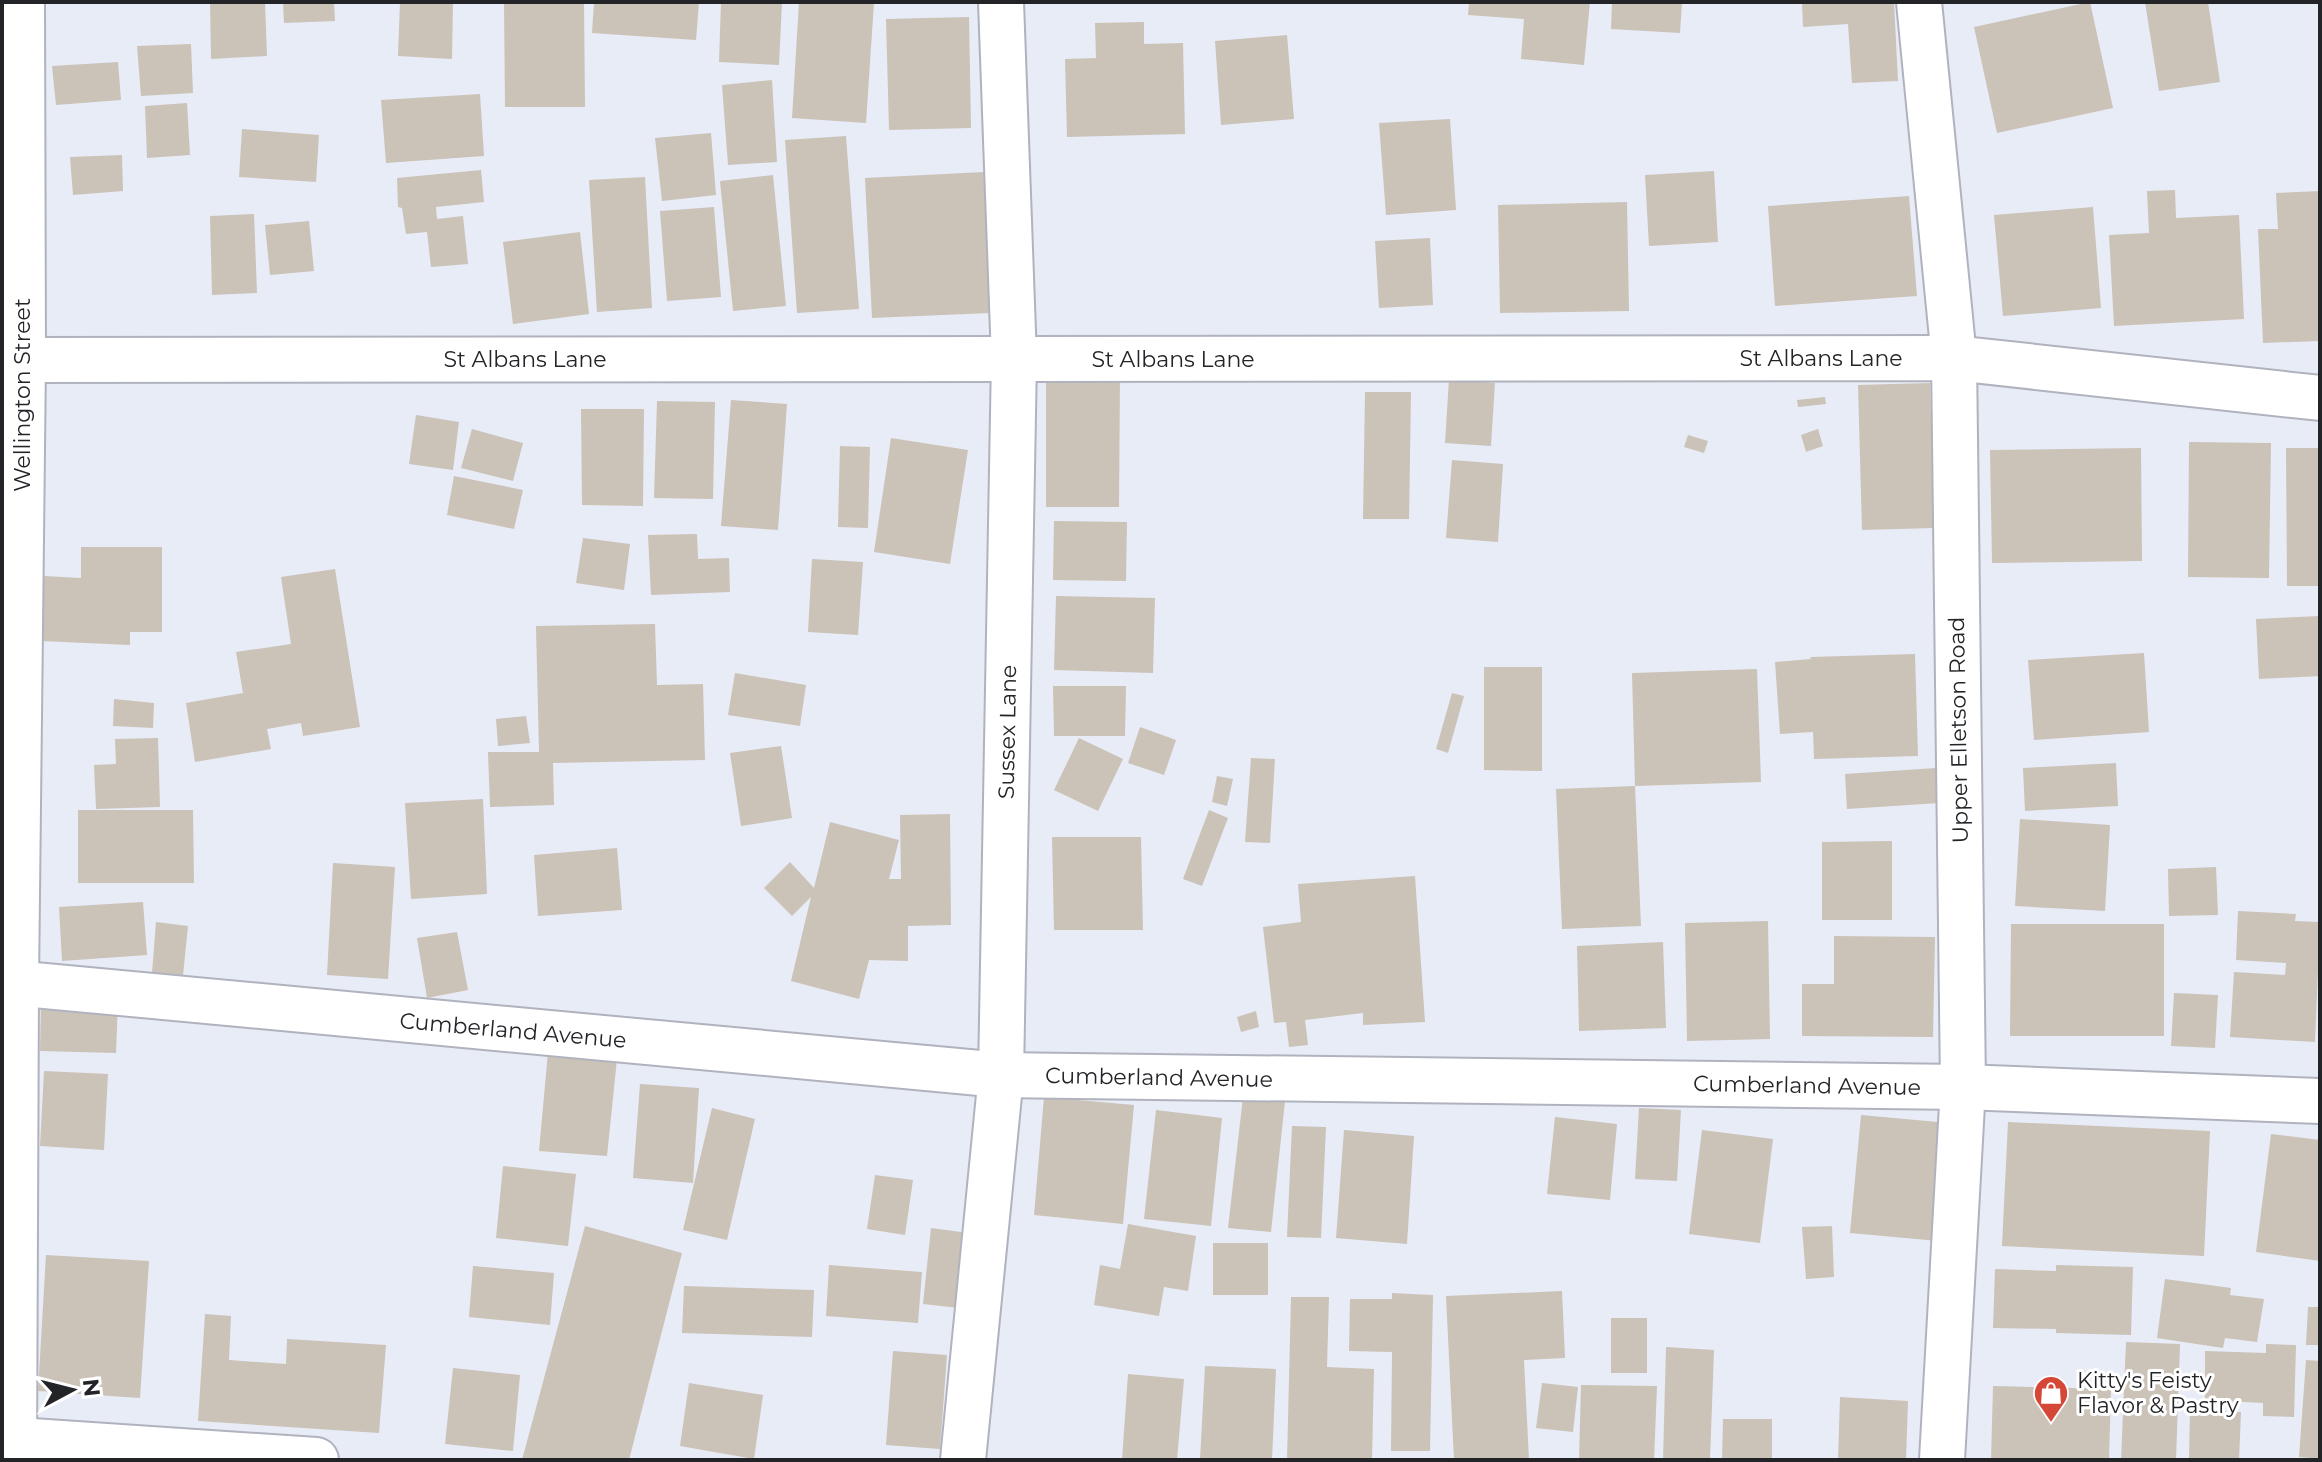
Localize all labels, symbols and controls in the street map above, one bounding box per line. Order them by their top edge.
street label: Wellington Street [9,298,36,492]
street label: St Albans Lane [1739,345,1903,372]
street label: St Albans Lane [443,346,607,373]
street label: St Albans Lane [1091,346,1255,373]
street label: Upper Elletson Road [1943,616,1974,844]
street label: Sussex Lane [993,665,1022,799]
street label: Cumberland Avenue [398,1007,628,1054]
street label: Cumberland Avenue [1045,1062,1273,1093]
street label: Cumberland Avenue [1693,1070,1921,1101]
north arrow [32,1350,112,1430]
place label: Kitty's Feisty Flavor & Pastry [2077,1367,2239,1419]
shop icon: Kitty's Feisty Flavor & Pastry [2032,1374,2070,1424]
text: N [77,1377,106,1398]

